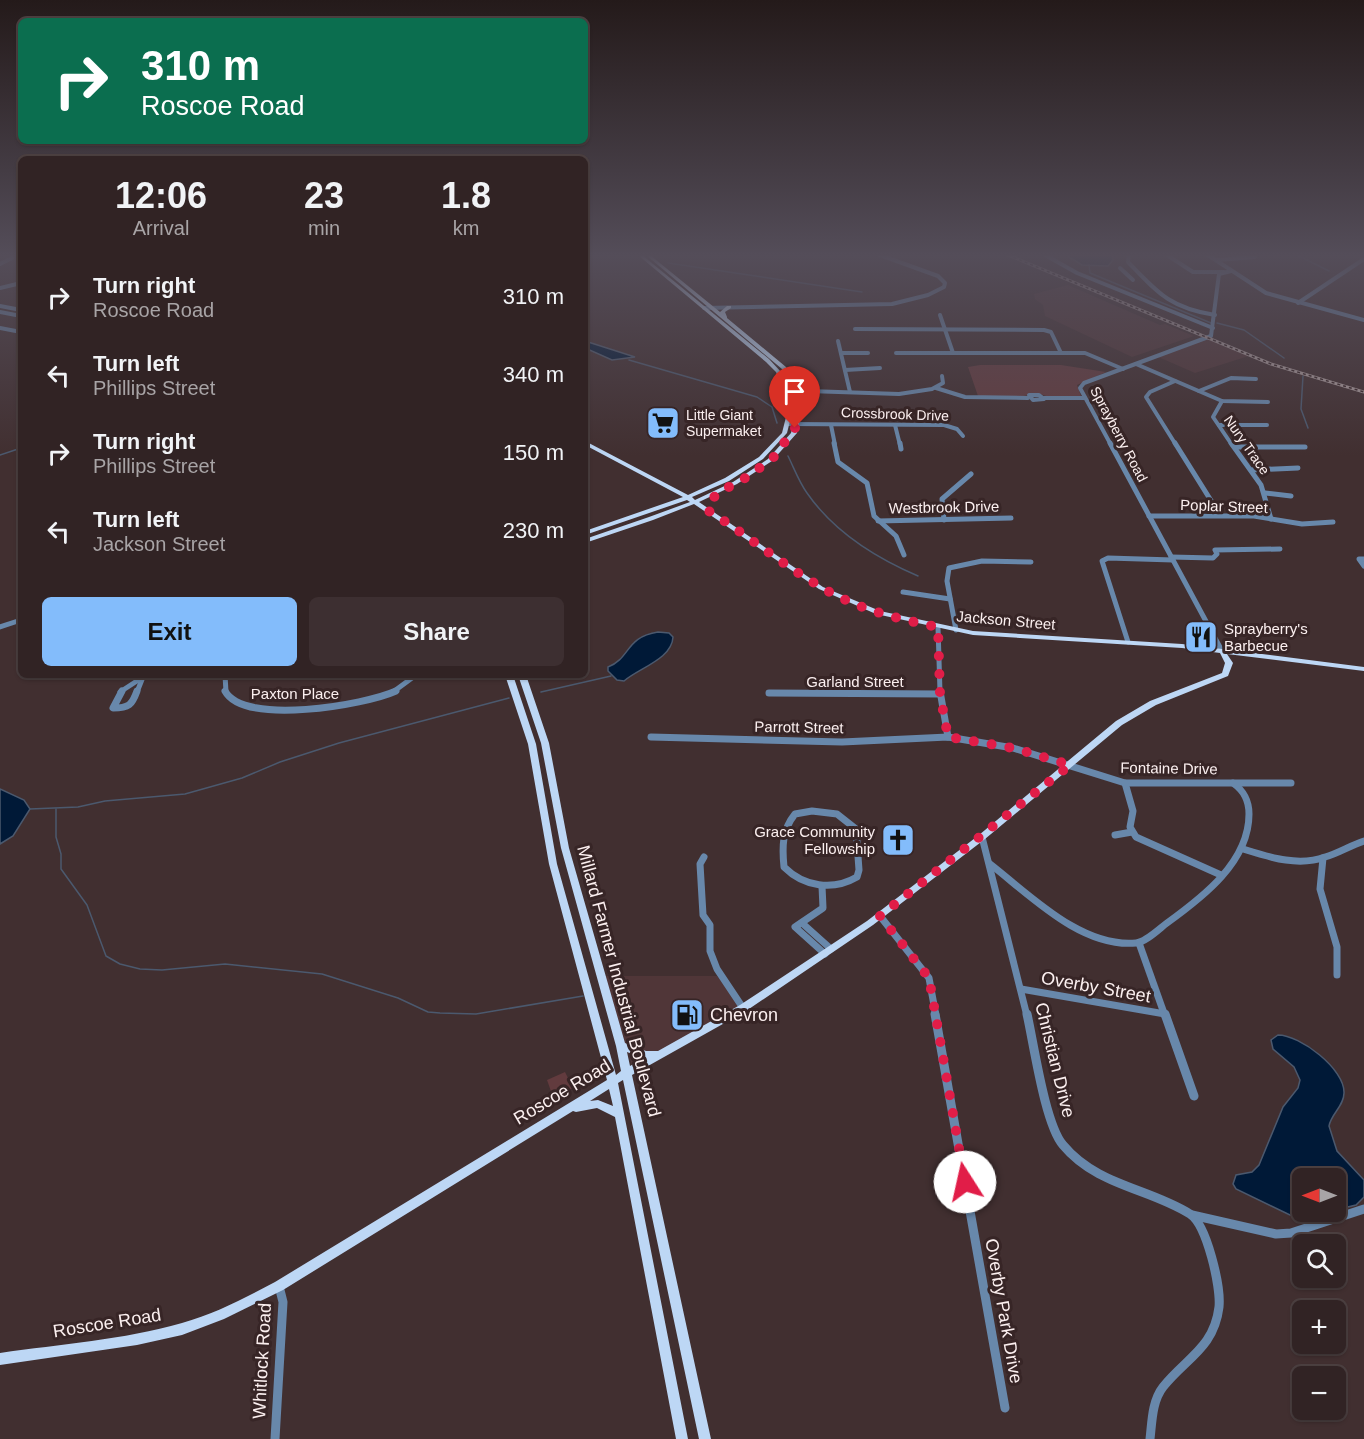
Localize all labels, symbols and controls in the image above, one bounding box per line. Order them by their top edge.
icon: right [42,42,120,120]
text: 310 m [141,42,260,89]
text: Roscoe Road [141,91,305,121]
text: 12:06 [115,175,207,216]
text: 23 [304,175,344,216]
text: 1.8 [441,175,491,216]
text: Arrival [133,217,189,239]
text: min [308,217,340,239]
text: km [453,217,479,239]
text: Turn right [93,273,195,298]
icon: right [42,281,75,314]
text: 310 m [503,284,564,309]
text: Roscoe Road [93,299,214,321]
text: Turn left [93,351,179,376]
icon: left [42,359,75,392]
text: 340 m [503,362,564,387]
pin [769,366,820,428]
icon: arrive [778,375,811,408]
text: Phillips Street [93,377,215,399]
street label: Sprayberry Road [1087,384,1151,484]
street label: Crossbrook Drive [841,404,950,424]
supermarket icon: Little Giant Supermaket [645,405,681,441]
place label: Little Giant Supermaket [686,407,762,439]
street label: Nury Trace [1221,412,1273,478]
text: Turn right [93,429,195,454]
icon: right [42,437,75,470]
text: 150 m [503,440,564,465]
text: Phillips Street [93,455,215,477]
street label: Poplar Street [1180,496,1269,516]
street label: Westbrook Drive [889,498,999,516]
text: Turn left [93,507,179,532]
icon: left [42,515,75,548]
text: 230 m [503,518,564,543]
text: Jackson Street [93,533,225,555]
button: Exit [42,597,297,666]
button: Share [309,597,564,666]
street label: Jackson Street [956,607,1057,633]
restaurant icon: Sprayberry's Barbecue [1183,619,1219,655]
place label: Sprayberry's Barbecue [1224,620,1308,654]
street label: Garland Street [806,673,905,690]
street label: Paxton Place [251,685,339,702]
street label: Parrott Street [754,718,845,736]
street label: Fontaine Drive [1120,759,1218,777]
church icon: Grace Community Fellowship [880,822,916,858]
place label: Grace Community Fellowship [754,823,875,857]
street label: Millard Farmer Industrial Boulevard [573,843,665,1119]
street label: Overby Street [1040,968,1152,1006]
fuel station icon: Chevron [669,997,705,1033]
street label: Christian Drive [1031,1000,1079,1120]
place label: Chevron [710,1005,778,1025]
street label: Roscoe Road [510,1055,614,1129]
position arrow [933,1150,997,1214]
north arrow [1292,1168,1346,1222]
map controls [1292,1168,1346,1420]
button: search [1292,1234,1346,1288]
street label: Overby Park Drive [981,1237,1027,1385]
button: + [1292,1300,1346,1354]
street label: Whitlock Road [249,1303,275,1419]
street label: Roscoe Road [52,1305,162,1341]
button: − [1292,1366,1346,1420]

